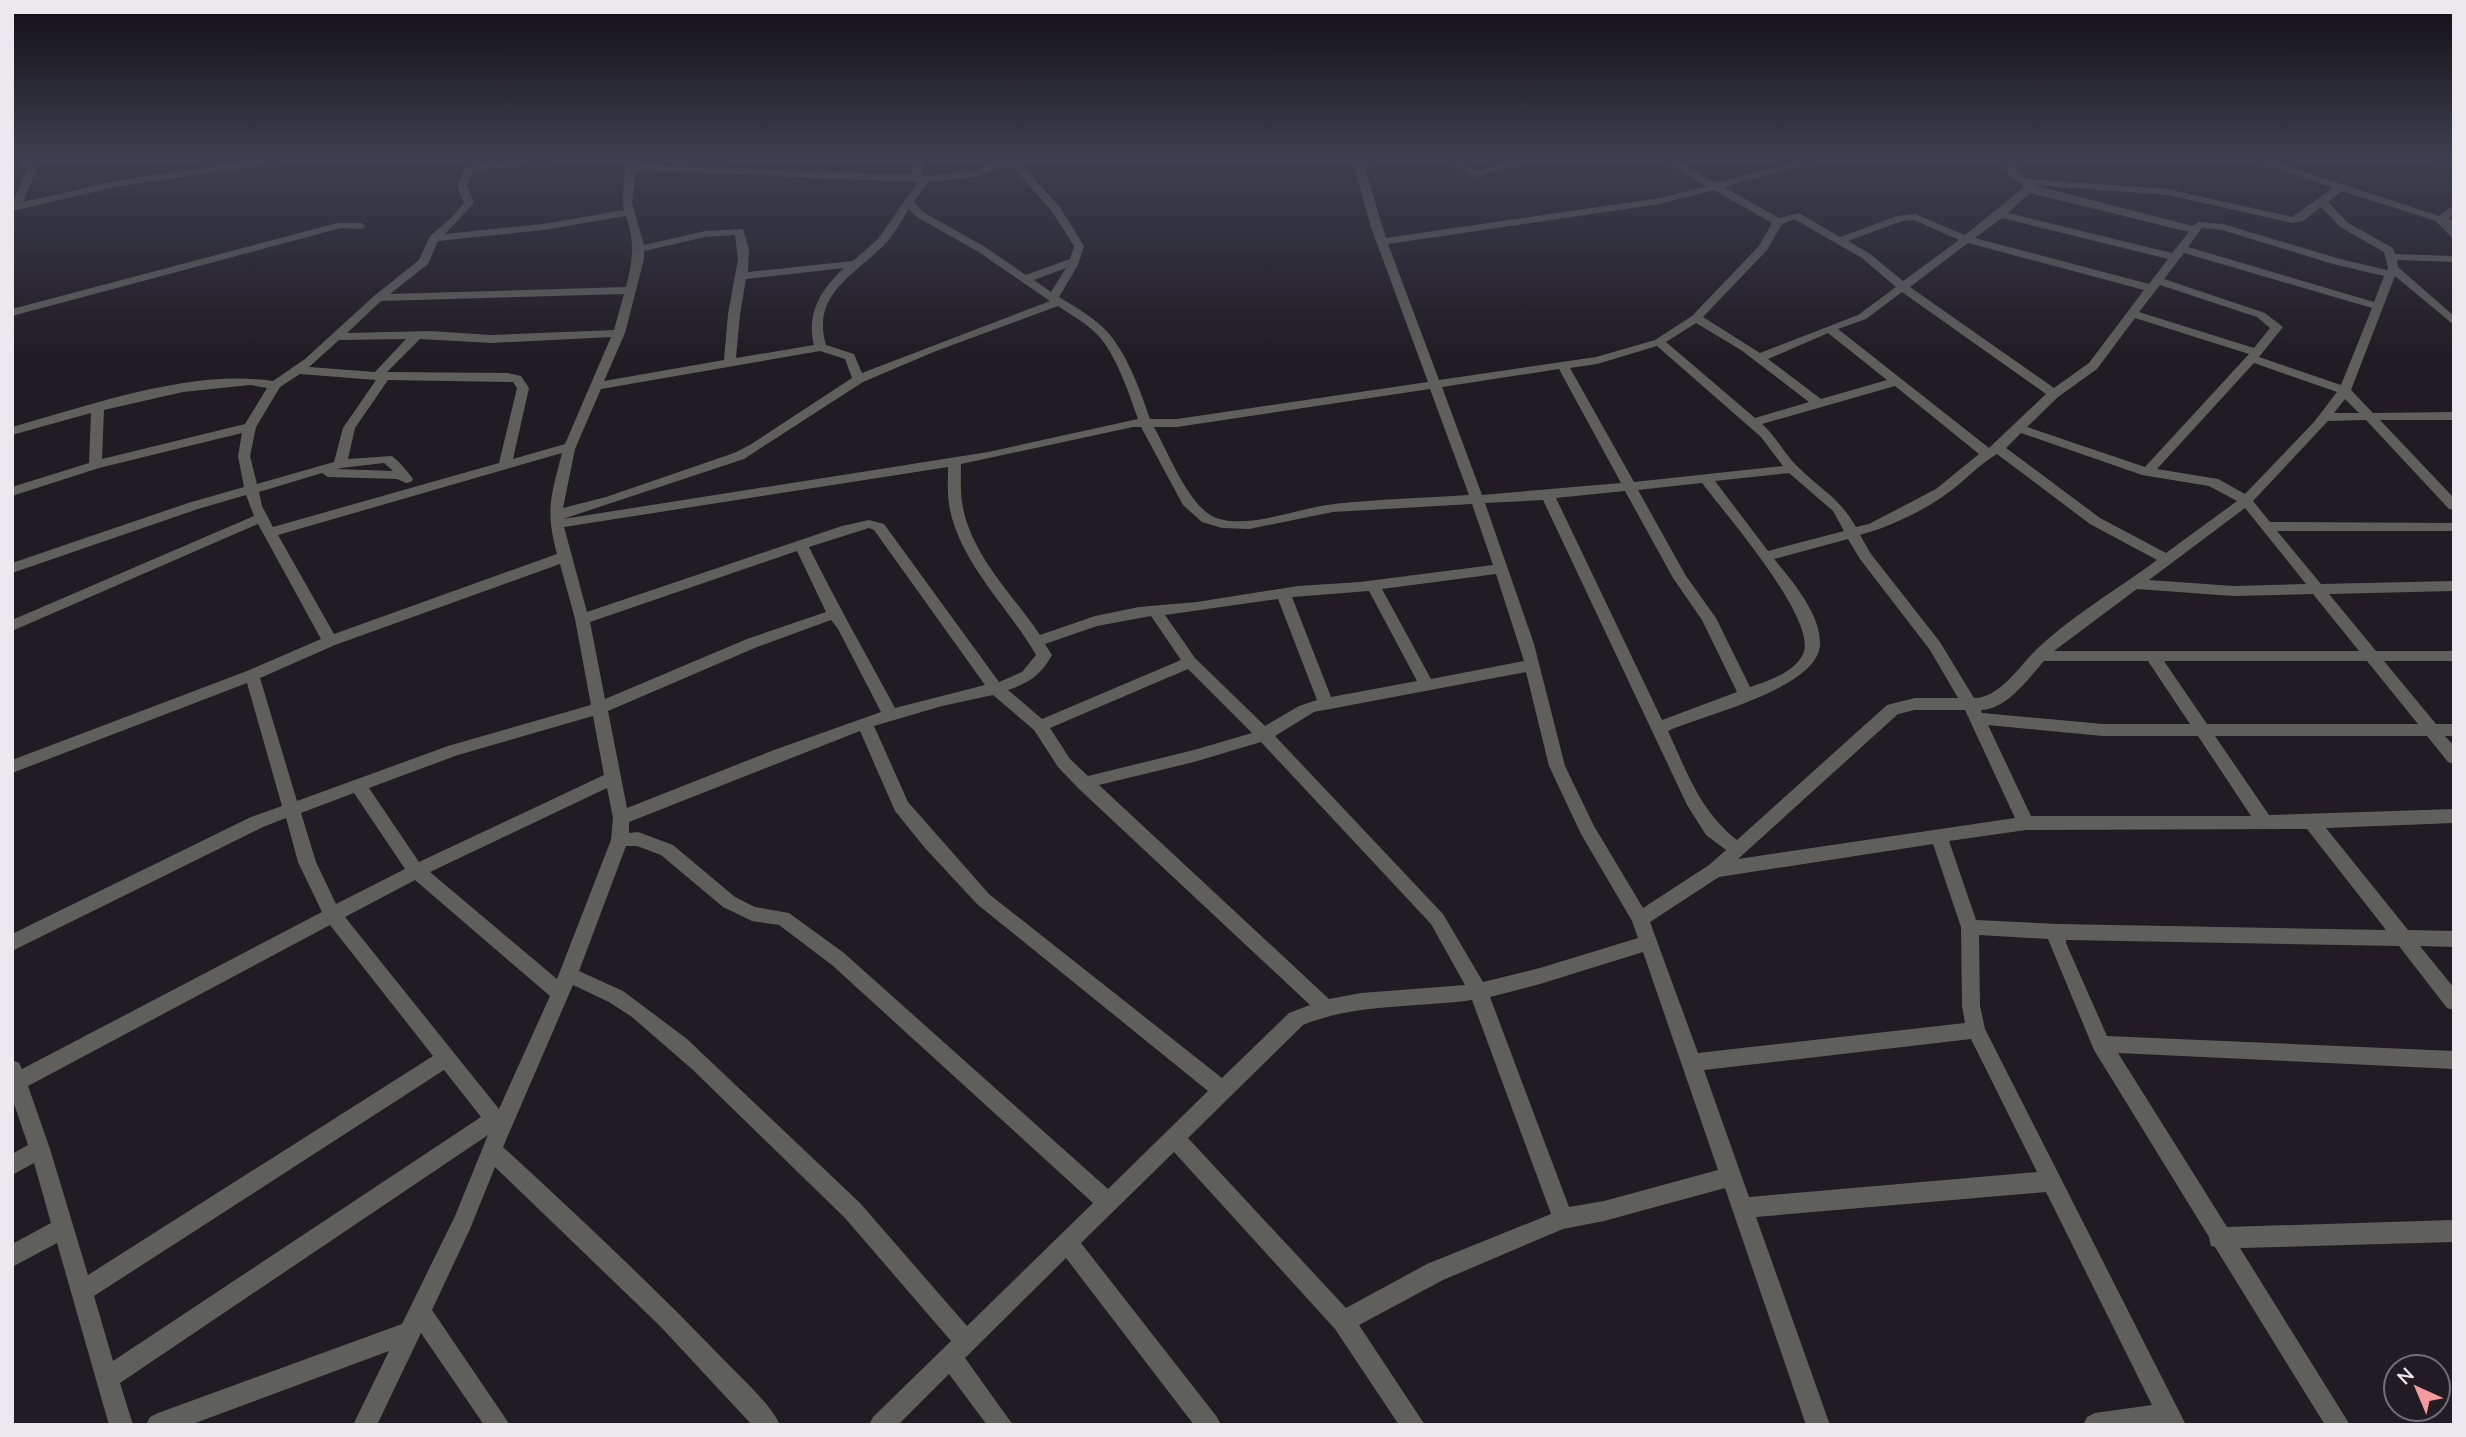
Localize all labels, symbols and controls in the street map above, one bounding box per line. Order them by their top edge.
north arrow [2382,1353,2452,1423]
text: N [2392,1362,2420,1391]

